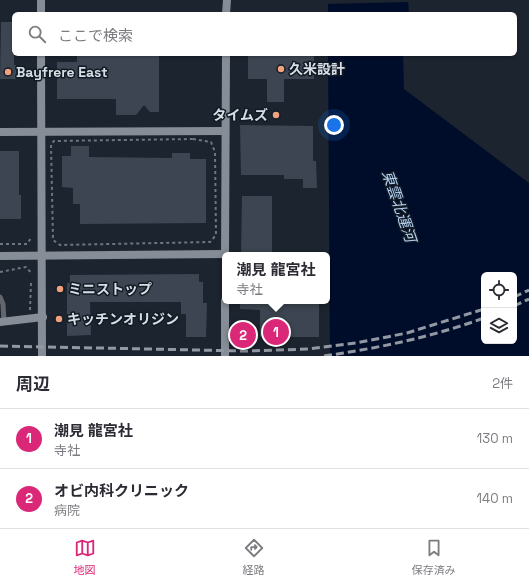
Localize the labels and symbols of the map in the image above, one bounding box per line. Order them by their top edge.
place label: 久米設計 [289,60,345,78]
place label: Bayfrere East [16,63,108,81]
marker: 久米設計 [276,64,286,74]
marker: Bayfrere East [3,67,13,77]
place label: タイムズ [212,106,268,124]
marker: タイムズ [271,110,281,120]
your location [324,115,344,135]
water label: 東雲北運河 [378,167,422,247]
place label: ミニストップ [68,280,152,298]
marker: ミニストップ [55,284,65,294]
place label: キッチンオリジン [67,310,179,328]
marker: キッチンオリジン [54,314,64,324]
pin: 1 [263,317,289,347]
pin: 2 [230,320,256,350]

